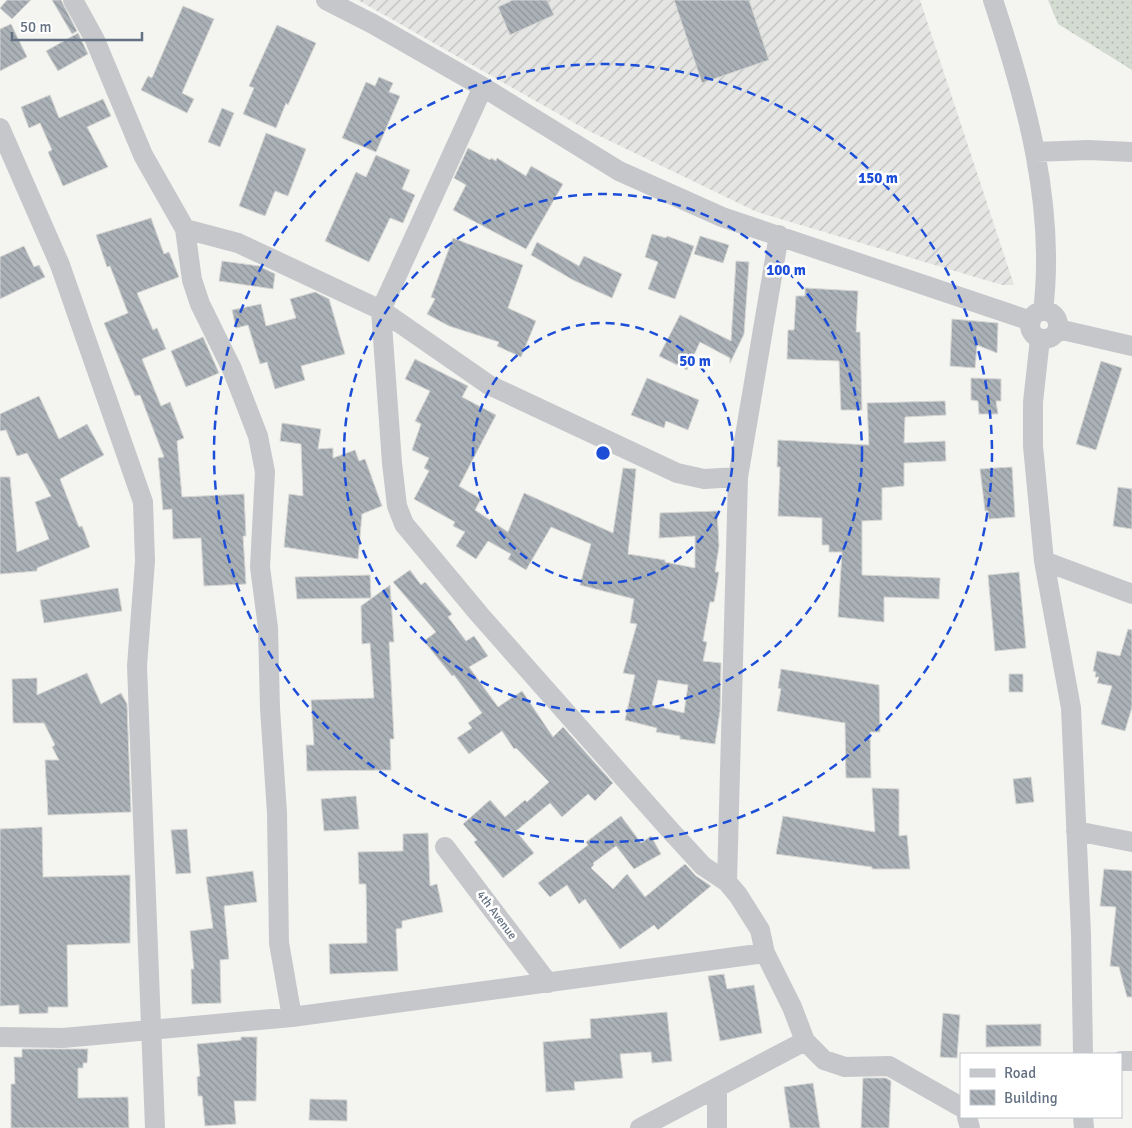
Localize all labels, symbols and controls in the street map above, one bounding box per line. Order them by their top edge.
scale bar [12,10,142,42]
text: 50 m [20,18,51,36]
text: 150 m [858,169,898,187]
text: 100 m [766,261,806,279]
text: 50 m [679,352,711,370]
centre of rings [594,444,612,462]
street label: 4th Avenue [473,888,520,943]
legend [960,1053,1122,1118]
text: Road [1004,1064,1036,1082]
text: Building [1004,1089,1058,1107]

